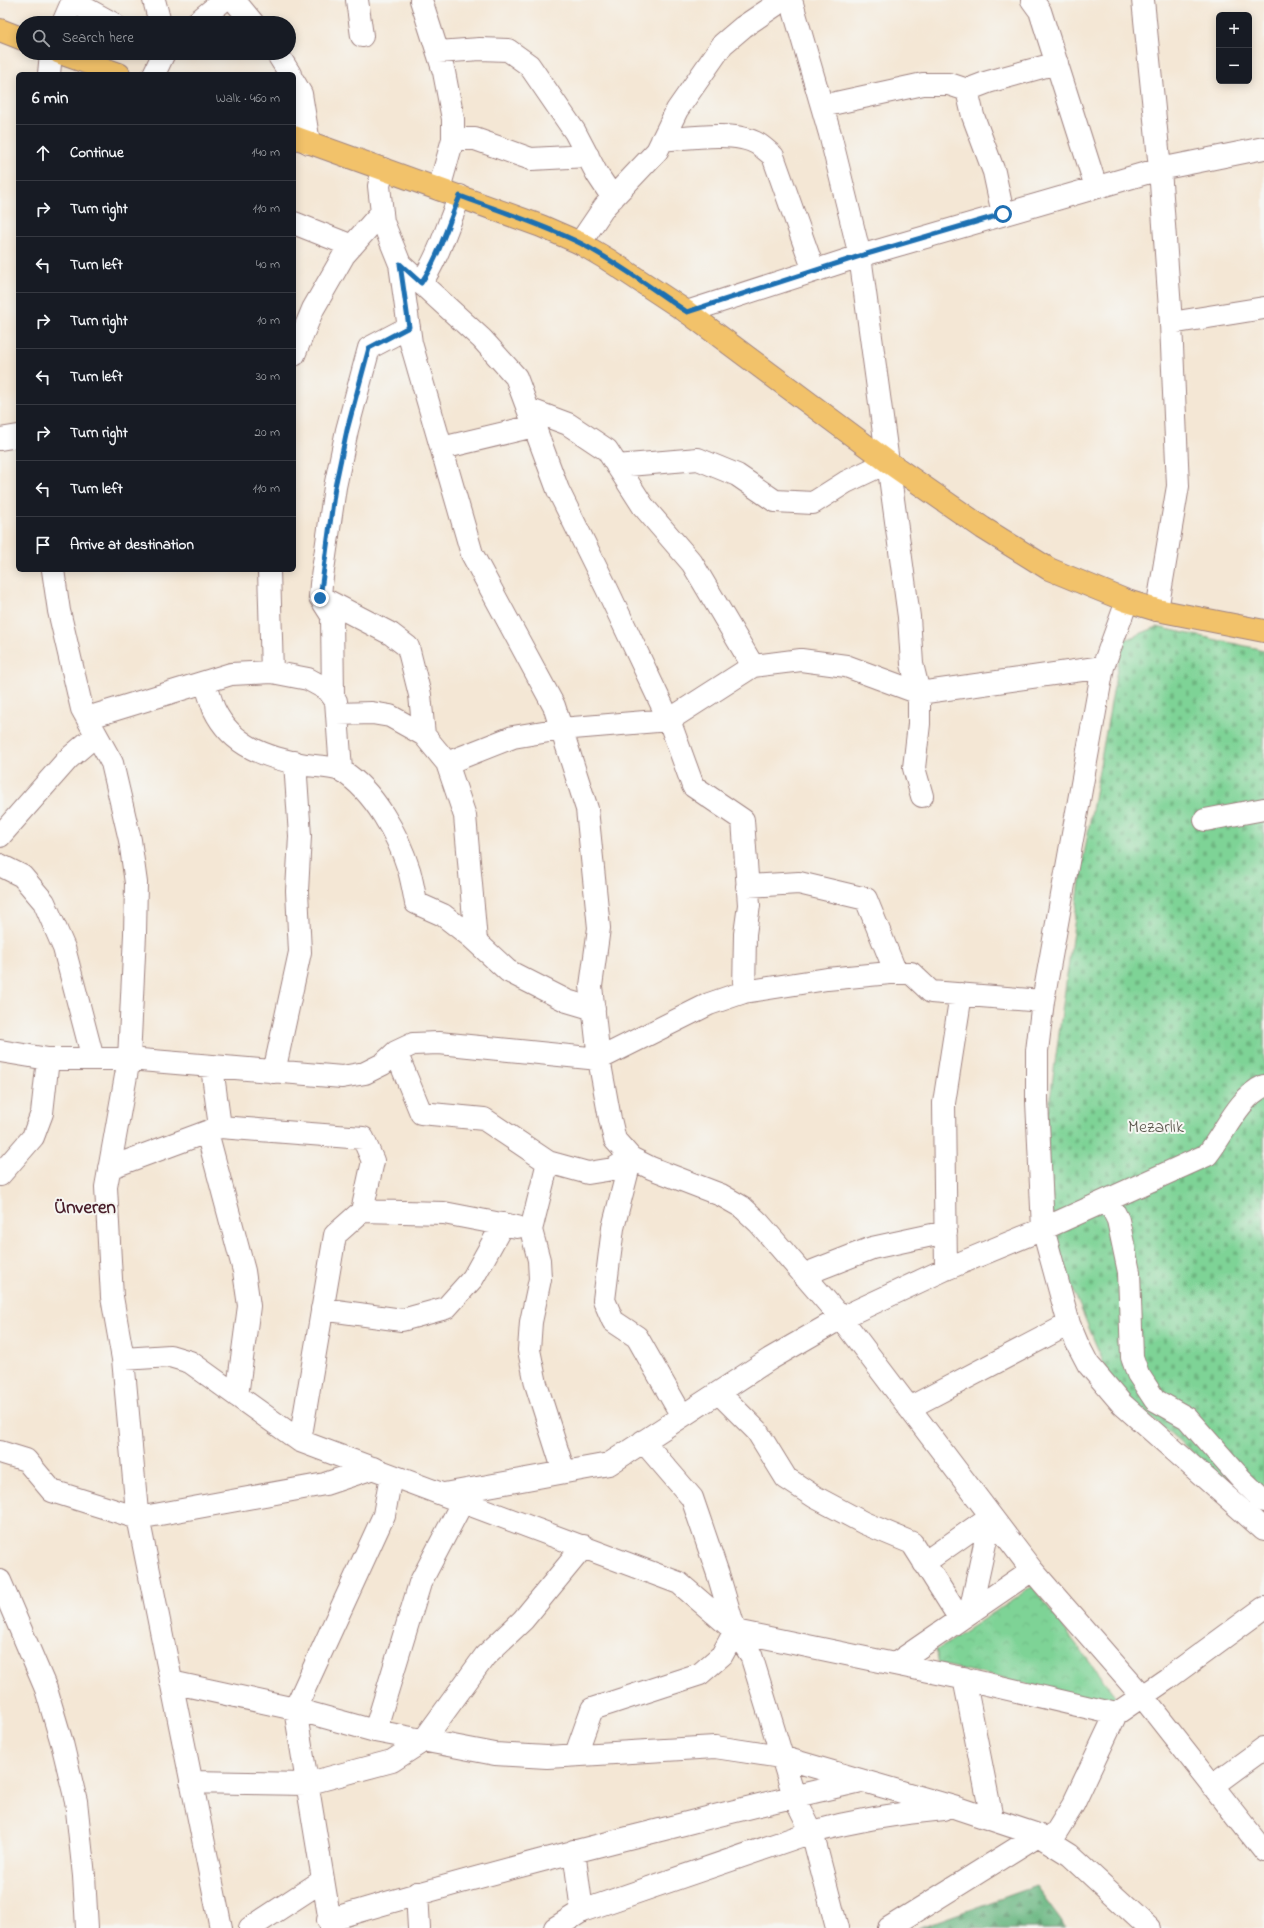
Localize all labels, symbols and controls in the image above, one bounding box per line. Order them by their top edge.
map controls [1216,12,1252,84]
button: + [1216,12,1252,48]
search box [16,16,296,60]
icon: search [30,27,52,49]
text: Search here [62,27,134,49]
button: − [1216,48,1252,84]
text: 6 min [32,86,68,111]
text: Walk · 460 m [216,89,280,108]
icon: ahead [32,142,54,164]
text: Continue [70,142,124,164]
text: 140 m [252,143,280,162]
icon: right [32,198,54,220]
text: Turn right [70,198,128,220]
text: 110 m [253,199,280,218]
route start [994,205,1012,223]
icon: left [32,254,54,276]
text: Turn left [70,254,123,276]
text: 40 m [256,255,280,274]
icon: right [32,310,54,332]
text: Turn right [70,310,128,332]
text: 10 m [257,311,280,330]
icon: left [32,366,54,388]
text: Turn left [70,366,123,388]
text: 30 m [256,367,280,386]
icon: right [32,422,54,444]
text: Turn right [70,422,128,444]
text: 20 m [255,423,280,442]
icon: left [32,478,54,500]
text: Turn left [70,478,123,500]
text: 110 m [253,479,280,498]
icon: arrive [32,534,54,556]
text: Arrive at destination [70,534,194,556]
route end [311,589,329,607]
park label: Mezarlık [1128,1115,1184,1141]
district label: Ünveren [54,1195,116,1222]

